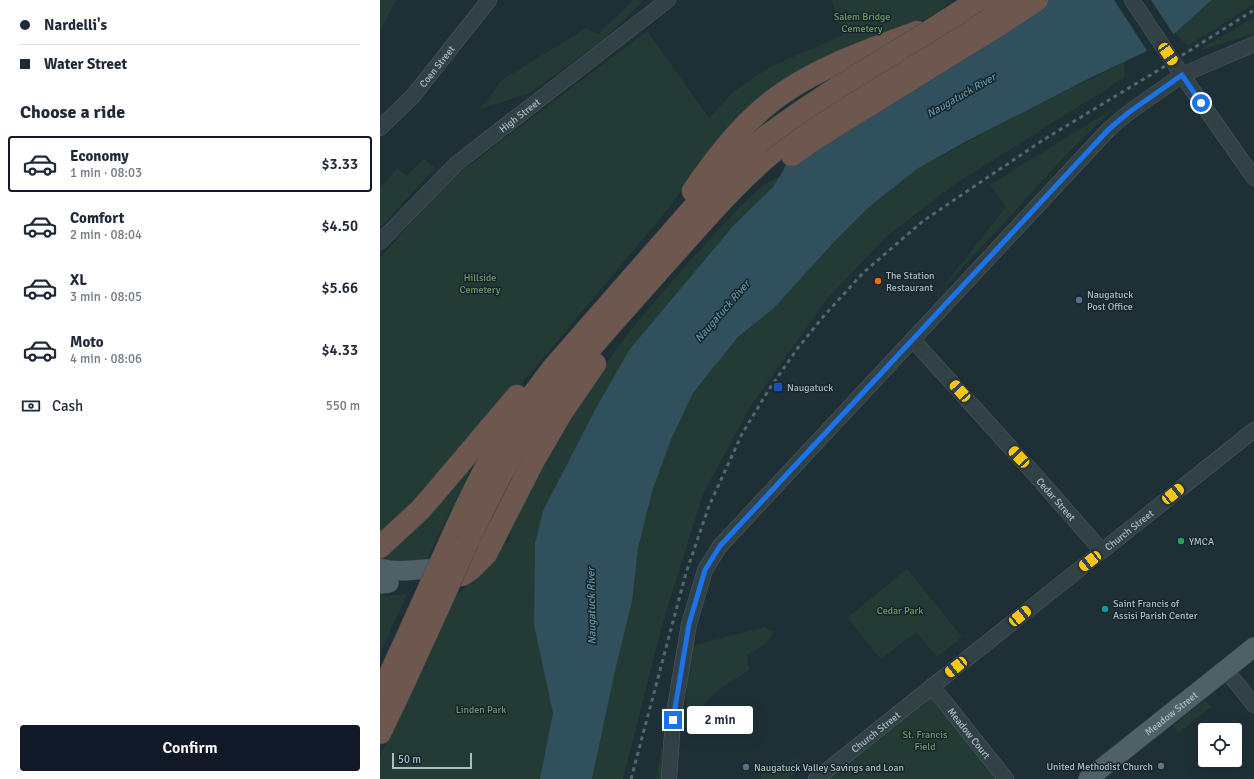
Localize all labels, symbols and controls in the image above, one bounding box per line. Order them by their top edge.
park label: Salem Bridge Cemetery [834,11,890,35]
text: Nardelli's [44,16,107,34]
car [1156,41,1180,67]
street label: Coen Street [417,43,458,90]
text: Water Street [44,55,127,73]
water label: Naugatuck River [925,70,1000,120]
route start [1192,94,1210,112]
street label: High Street [497,96,543,135]
text: Choose a ride [20,101,125,123]
icon: car [22,146,58,182]
text: Economy [70,147,129,165]
text: $3.33 [321,155,358,173]
text: 1 min · 08:03 [70,165,142,181]
icon: car [22,208,58,244]
text: Comfort [70,209,124,227]
text: $4.50 [321,217,358,235]
text: 2 min · 08:04 [70,227,142,243]
icon: car [22,270,58,306]
place label: The Station Restaurant [886,270,935,294]
text: XL [70,271,87,289]
park label: Hillside Cemetery [460,272,501,296]
water label: Naugatuck River [692,276,754,345]
marker: The Station Restaurant [873,276,883,286]
text: $5.66 [321,279,358,297]
text: 3 min · 08:05 [70,289,142,305]
place label: Naugatuck Post Office [1087,289,1133,313]
marker: Naugatuck Post Office [1074,295,1084,305]
icon: car [22,332,58,368]
text: Moto [70,333,104,351]
text: $4.33 [321,341,358,359]
text: 4 min · 08:06 [70,351,142,367]
car [948,378,972,404]
marker: Naugatuck [772,381,784,393]
place label: Naugatuck [787,382,833,394]
icon: cash [20,395,42,417]
text: Cash [52,397,83,415]
text: 550 m [326,398,360,414]
car [1006,444,1032,470]
street label: Cedar Street [1033,476,1078,524]
car [1160,482,1186,506]
street label: Church Street [1103,507,1157,554]
marker: YMCA [1176,536,1186,546]
place label: YMCA [1189,536,1214,548]
car [1077,549,1103,573]
water label: Naugatuck River [584,565,599,645]
place label: Saint Francis of Assisi Parish Center [1113,598,1198,622]
car [1007,604,1033,628]
marker: Saint Francis of Assisi Parish Center [1100,604,1110,614]
park label: Cedar Park [877,605,923,617]
car [943,655,969,679]
street label: Meadow Street [1143,689,1201,738]
park label: Linden Park [456,704,506,716]
callout: 2 min [687,706,753,734]
street label: Meadow Court [945,706,993,762]
street label: Church Street [849,709,903,755]
route end [664,711,682,729]
text: 2 min [704,712,736,728]
map controls [1198,723,1242,767]
button: locate [1198,723,1242,767]
button: Confirm [20,725,360,771]
park label: St. Francis Field [903,729,948,753]
scale bar [392,751,472,770]
text: 50 m [398,753,421,766]
place label: United Methodist Church [1046,761,1153,773]
marker: United Methodist Church [1156,761,1166,771]
marker: Naugatuck Valley Savings and Loan [741,762,751,772]
place label: Naugatuck Valley Savings and Loan [754,762,904,774]

